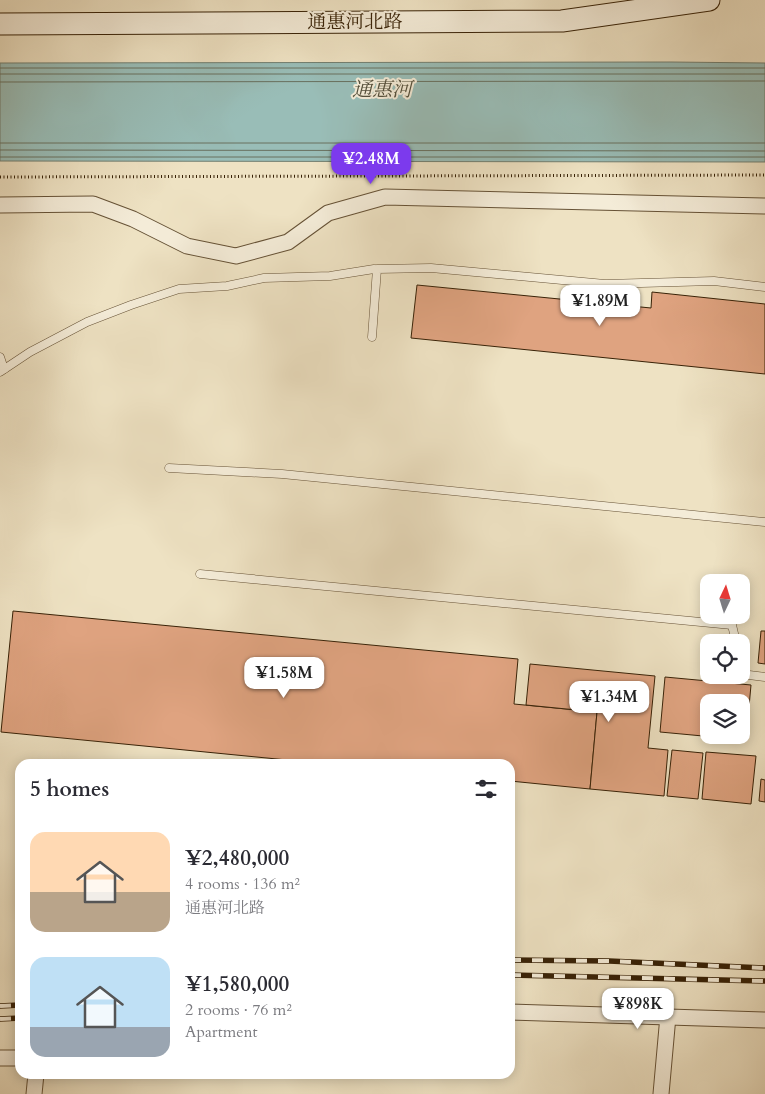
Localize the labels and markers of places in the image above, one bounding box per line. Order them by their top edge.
pin: ¥2.48M [330,142,412,185]
pin: ¥1.89M [559,284,641,327]
pin: ¥1.58M [243,656,325,699]
pin: ¥1.34M [568,680,650,723]
pin: ¥898K [603,988,673,1030]

